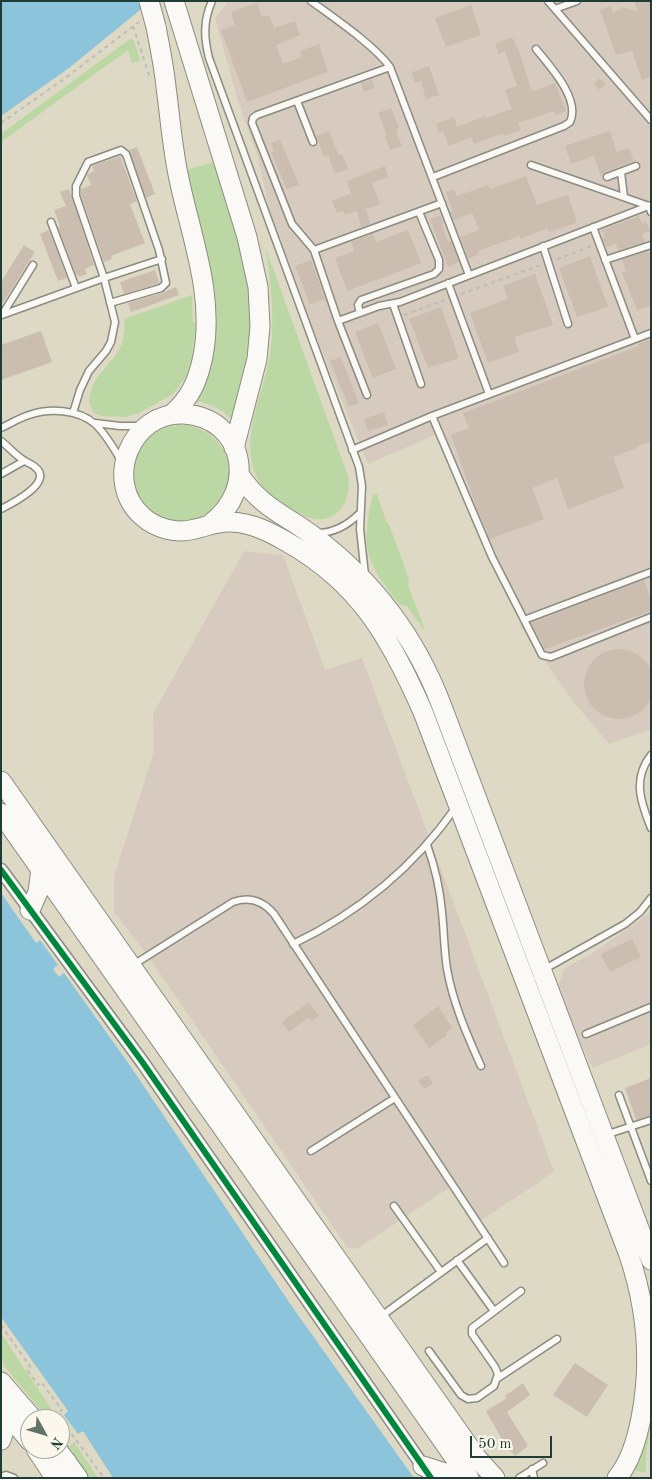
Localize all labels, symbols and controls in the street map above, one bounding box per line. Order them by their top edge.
north arrow [20,1409,70,1459]
scale bar [472,1426,554,1458]
text: N [47,1434,65,1451]
text: 50 m [478,1437,512,1452]

